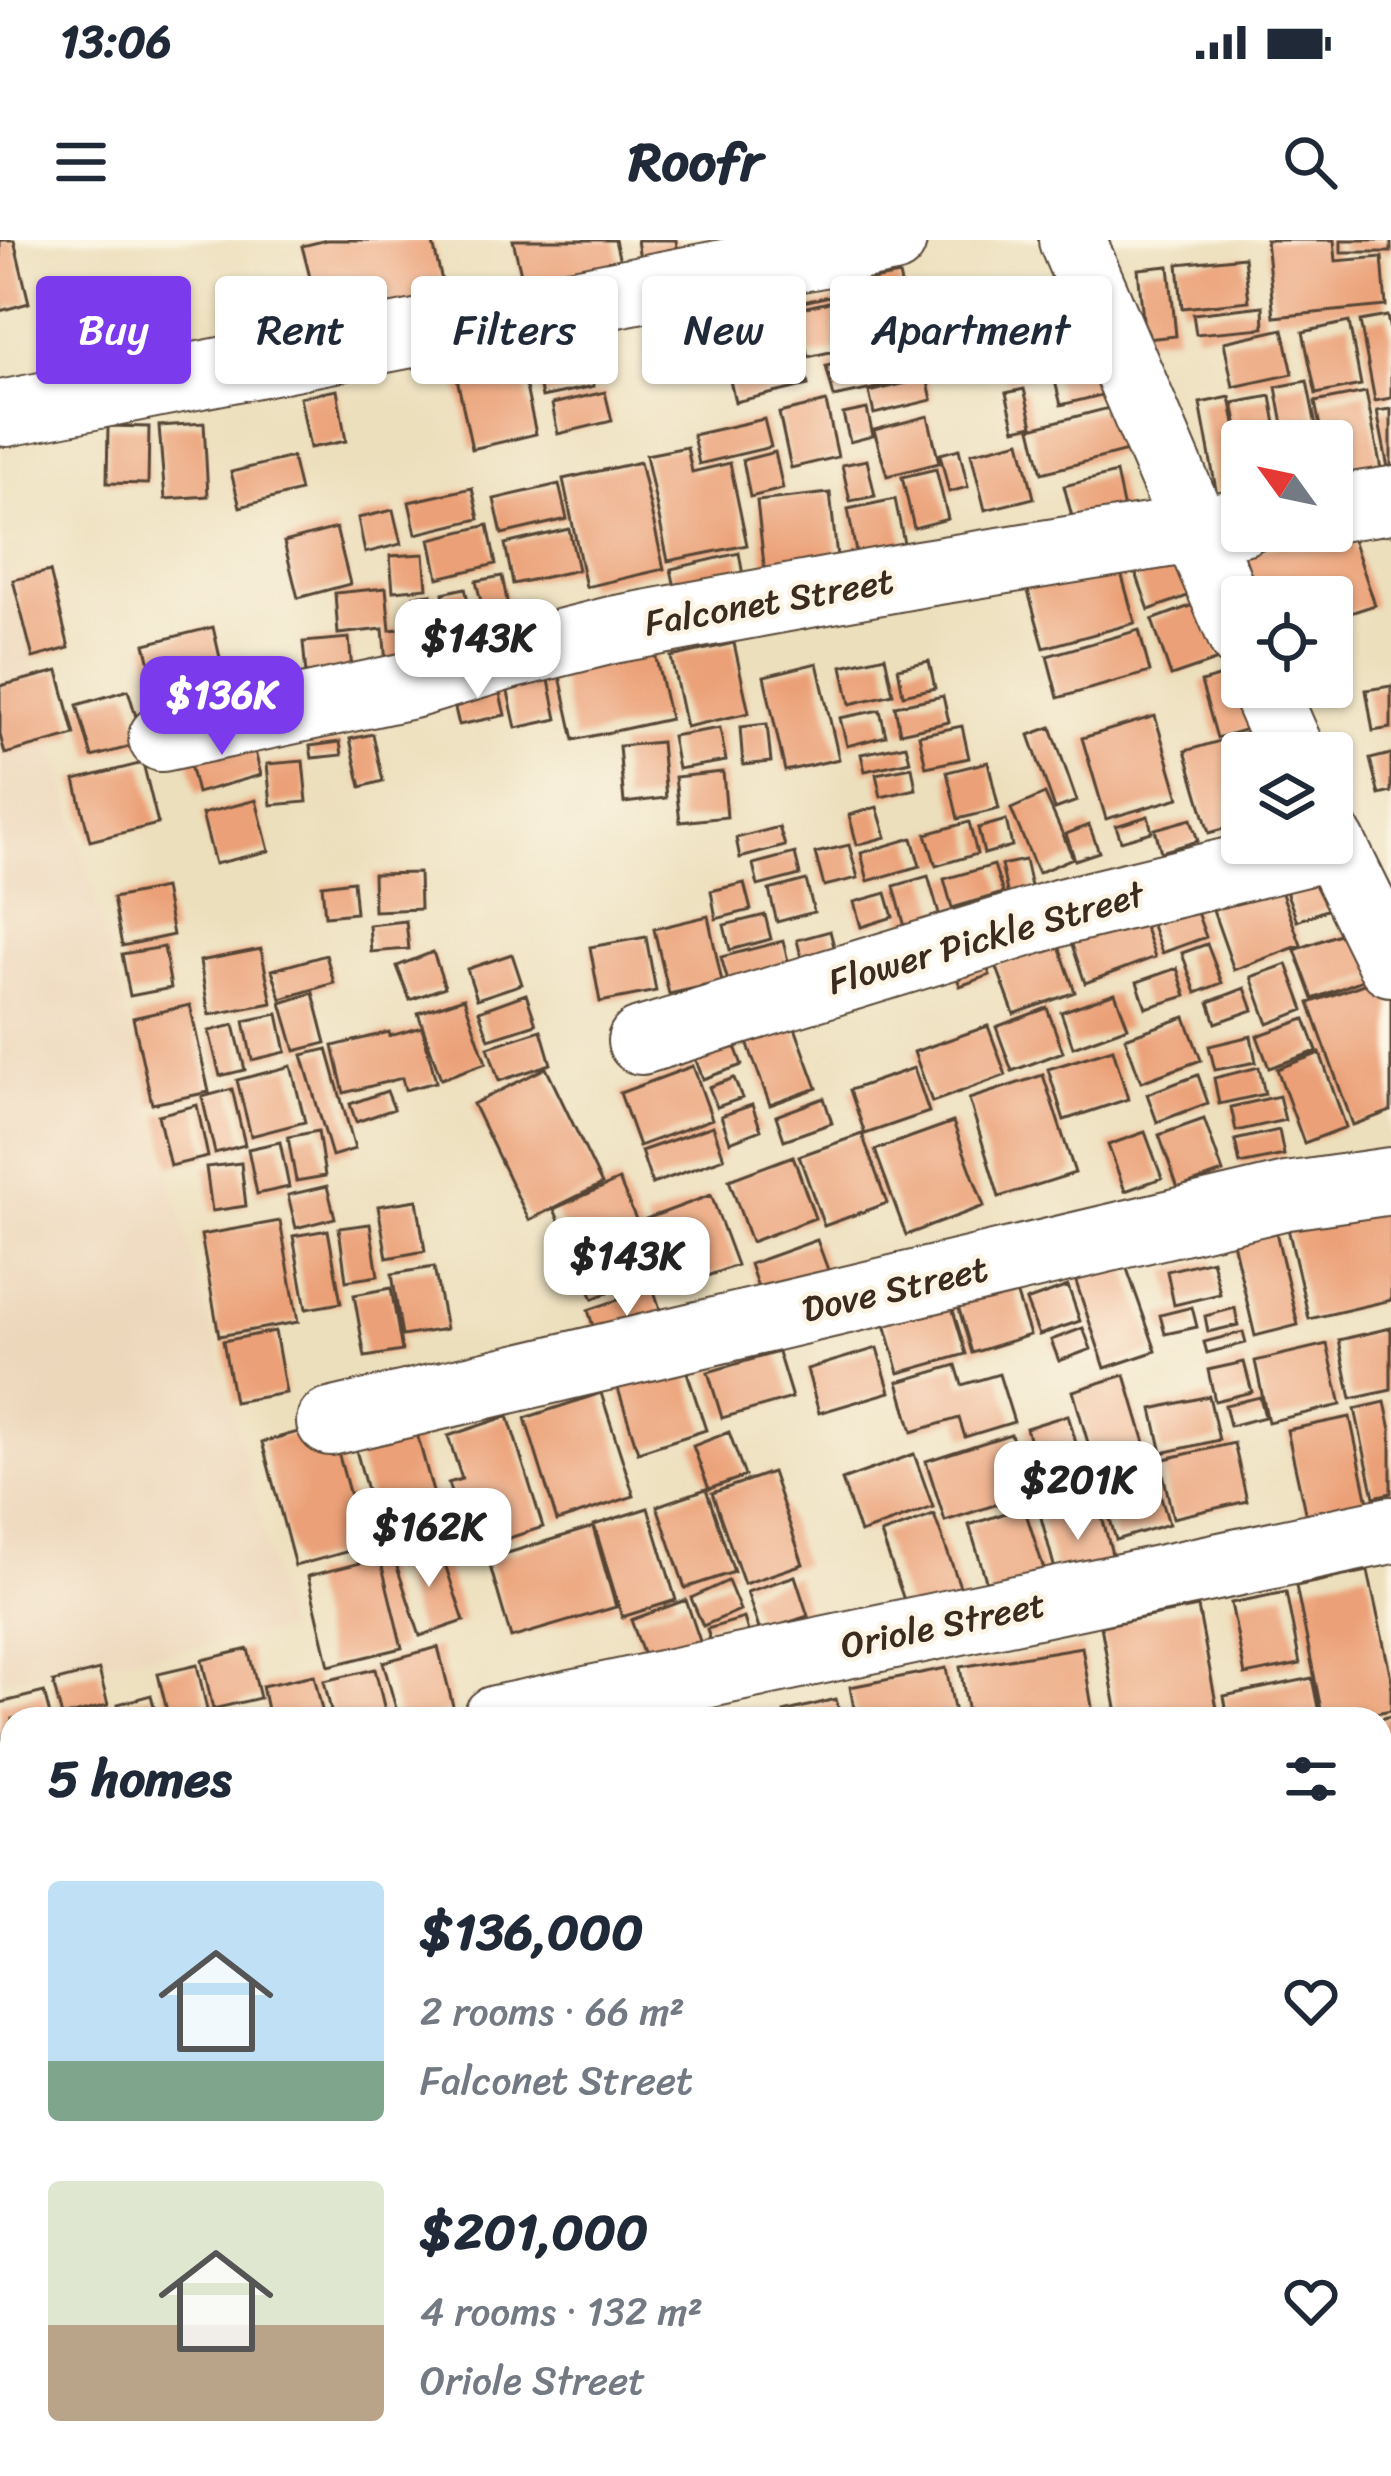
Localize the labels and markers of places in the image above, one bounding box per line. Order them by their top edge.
pin: $143K [394,599,562,701]
pin: $136K [138,656,306,758]
pin: $143K [543,1217,711,1319]
pin: $201K [994,1441,1162,1543]
pin: $162K [345,1488,513,1590]

